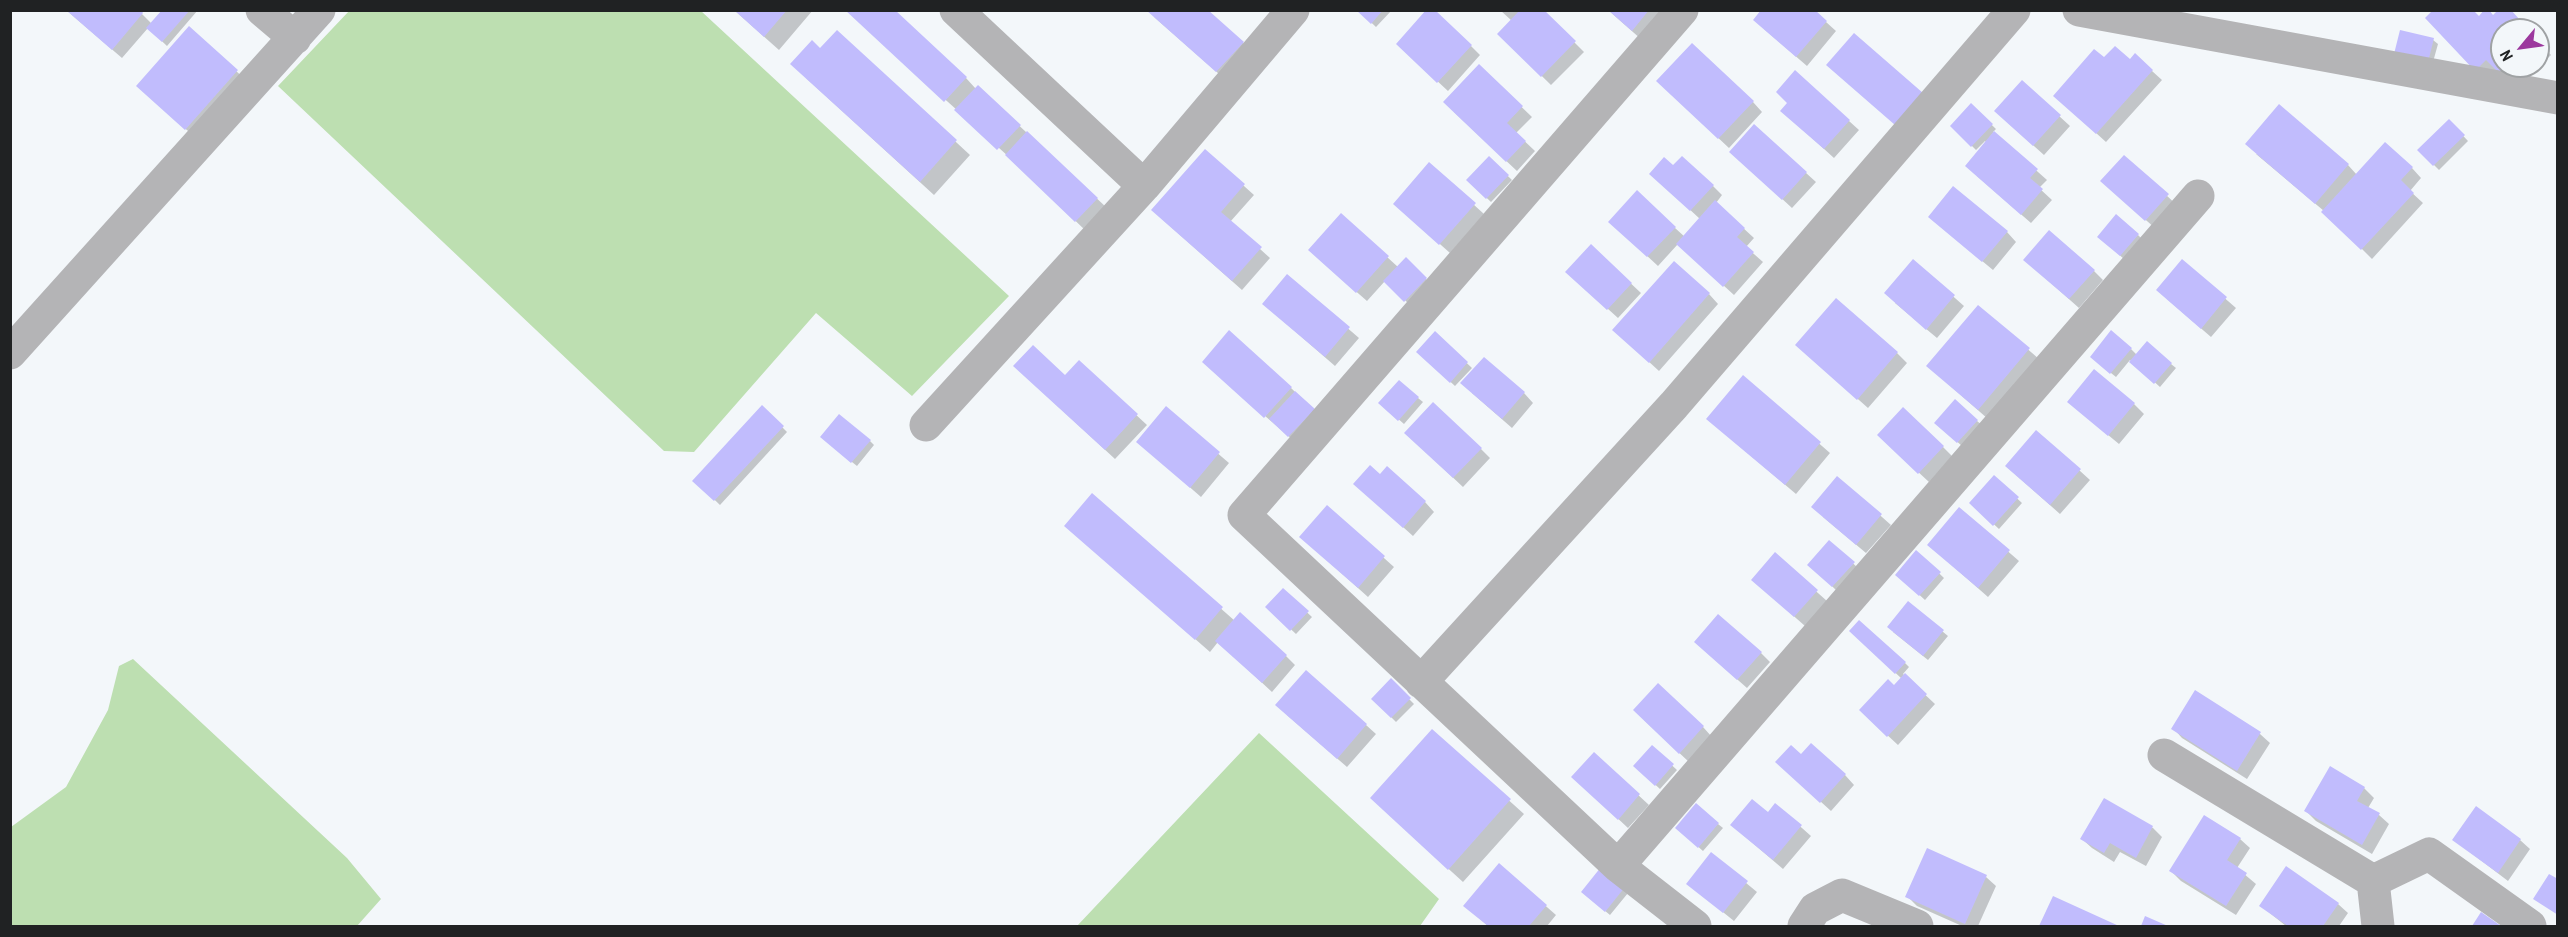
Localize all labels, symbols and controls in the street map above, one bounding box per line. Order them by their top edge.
north arrow [2490,18,2550,78]
text: N [2494,46,2518,65]

